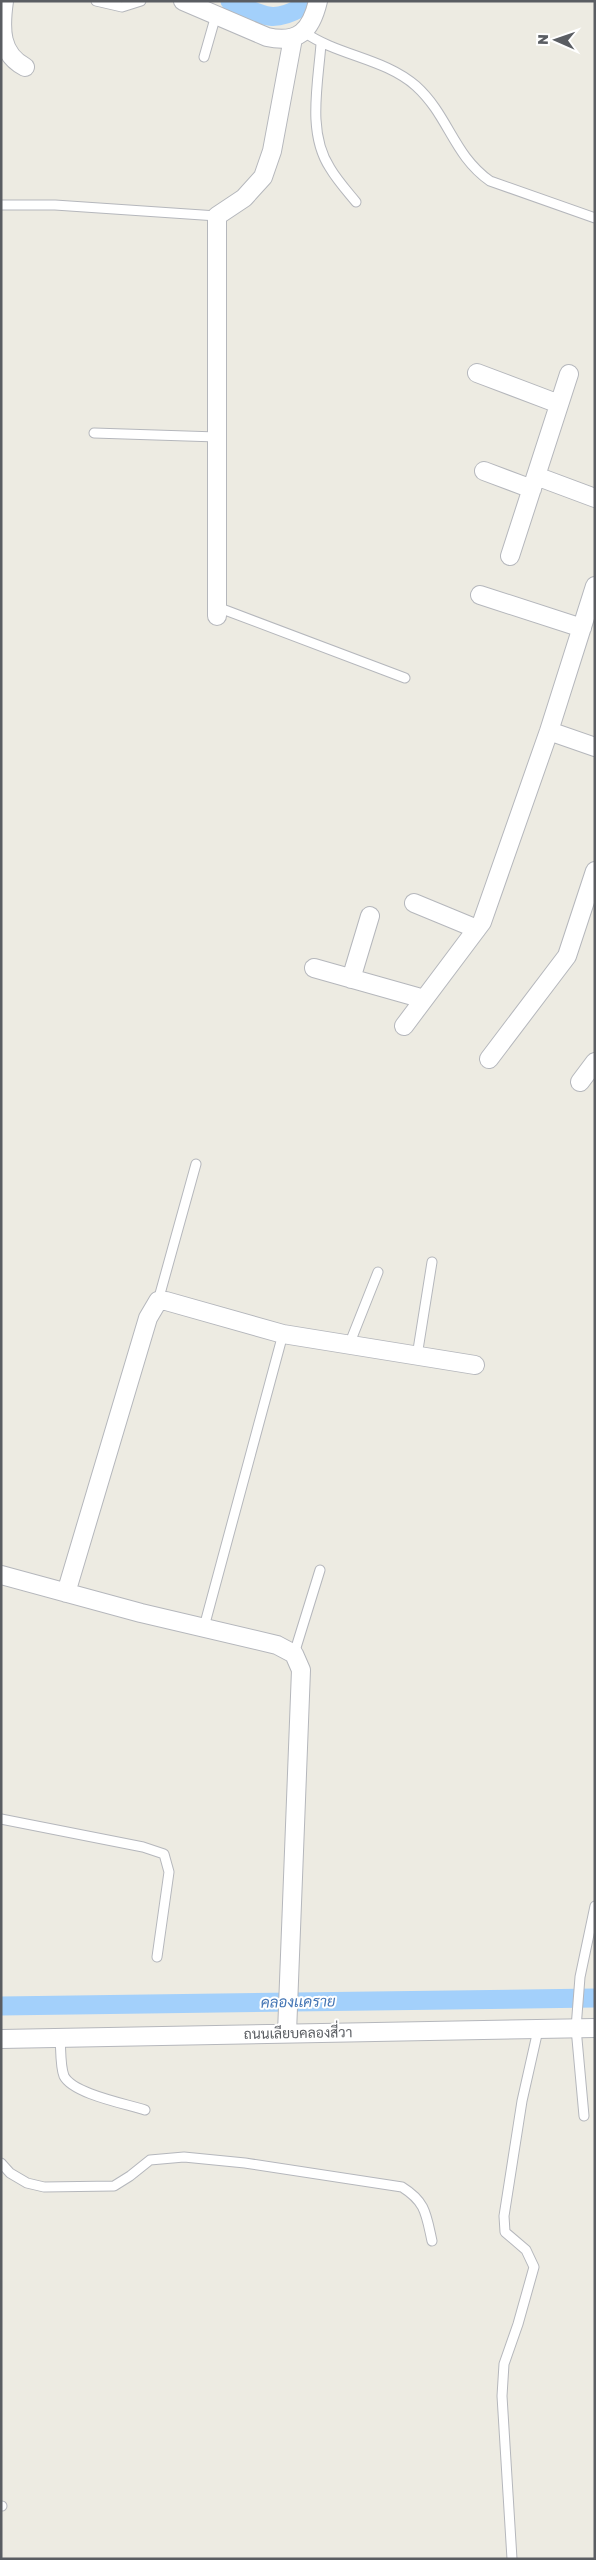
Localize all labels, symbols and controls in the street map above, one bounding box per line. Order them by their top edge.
north arrow [531,15,581,65]
text: N [534,34,551,45]
water label: คลองเเคราย [260,1991,336,2011]
street label: ถนนเลียบคลองสี่วา [243,2020,352,2042]

